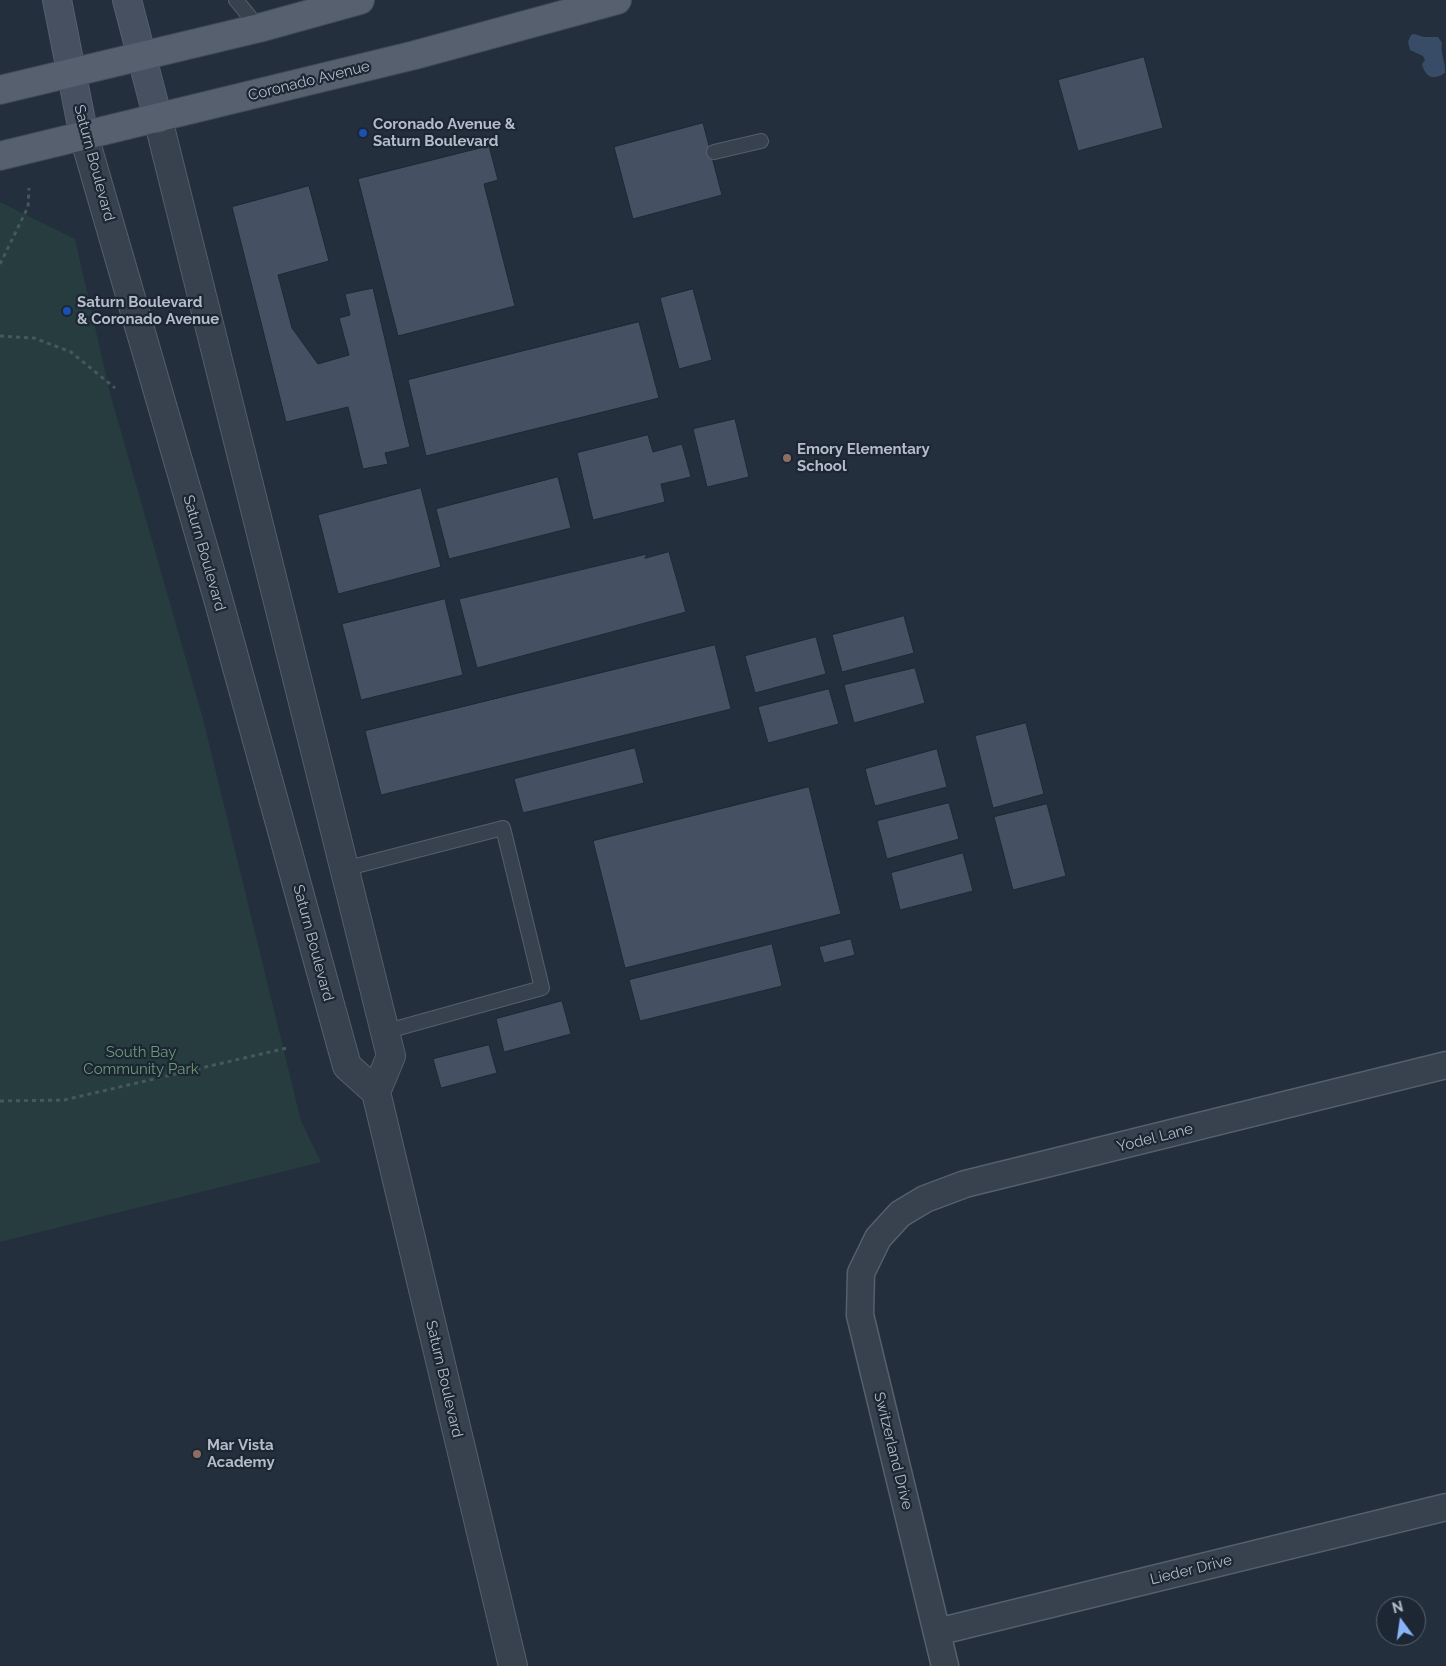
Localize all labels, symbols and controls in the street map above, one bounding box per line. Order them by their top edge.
street label: Coronado Avenue [246,57,372,105]
street label: Saturn Boulevard [70,103,118,223]
place label: Coronado Avenue & Saturn Boulevard [373,115,515,150]
marker: Coronado Avenue & Saturn Boulevard [357,127,369,139]
place label: Saturn Boulevard & Coronado Avenue [77,293,219,328]
marker: Saturn Boulevard & Coronado Avenue [61,305,73,317]
place label: Emory Elementary School [797,440,930,475]
marker: Emory Elementary School [781,452,793,464]
street label: Saturn Boulevard [179,493,229,613]
street label: Saturn Boulevard [289,883,337,1003]
park label: South Bay Community Park [83,1043,199,1078]
street label: Yodel Lane [1115,1120,1195,1156]
street label: Saturn Boulevard [422,1319,466,1439]
street label: Switzerland Drive [870,1390,916,1512]
place label: Mar Vista Academy [207,1436,275,1471]
marker: Mar Vista Academy [191,1448,203,1460]
street label: Lieder Drive [1148,1551,1234,1589]
north arrow [1376,1596,1426,1646]
text: N [1390,1598,1405,1616]

